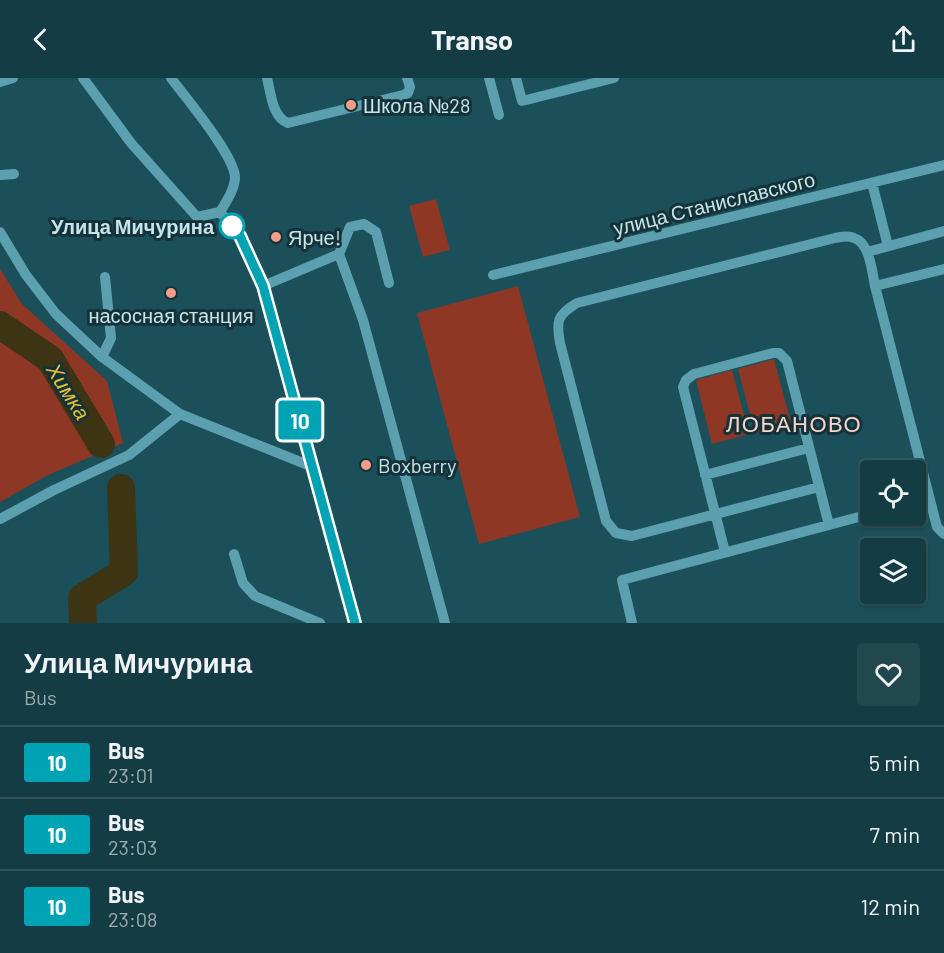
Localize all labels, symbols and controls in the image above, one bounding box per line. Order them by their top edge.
icon: back [24,23,57,56]
text: Transo [431,23,513,55]
icon: share [887,23,920,56]
place label: Школа №28 [363,93,470,117]
marker: Школа №28 [344,98,358,112]
street label: улица Станиславского [611,166,817,240]
marker: Улица Мичурина [219,213,245,239]
place label: Улица Мичурина [51,214,215,238]
place label: Ярче! [288,225,341,249]
marker: Ярче! [269,230,283,244]
marker: насосная станция [164,286,178,300]
place label: насосная станция [88,303,254,327]
water label: Химка [42,357,96,424]
line badge: 10 [273,400,327,440]
text: 10 [290,408,310,433]
district label: ЛОБАНОВО [726,410,862,436]
place label: Boxberry [378,453,457,477]
marker: Boxberry [359,458,373,472]
map controls [860,460,926,604]
button: locate [860,460,926,526]
button: layers [860,538,926,604]
button: heart [857,643,920,706]
text: Улица Мичурина [24,645,252,679]
text: Bus [24,685,57,709]
text: Bus [108,737,145,763]
text: 5 min [869,749,920,775]
text: 10 [47,750,67,775]
text: 23:01 [108,763,153,787]
text: Bus [108,809,145,835]
text: 7 min [870,821,920,847]
text: 10 [47,822,67,847]
text: 23:03 [108,835,157,859]
text: Bus [108,881,145,907]
text: 12 min [860,893,920,919]
text: 10 [47,894,67,919]
text: 23:08 [108,907,157,931]

